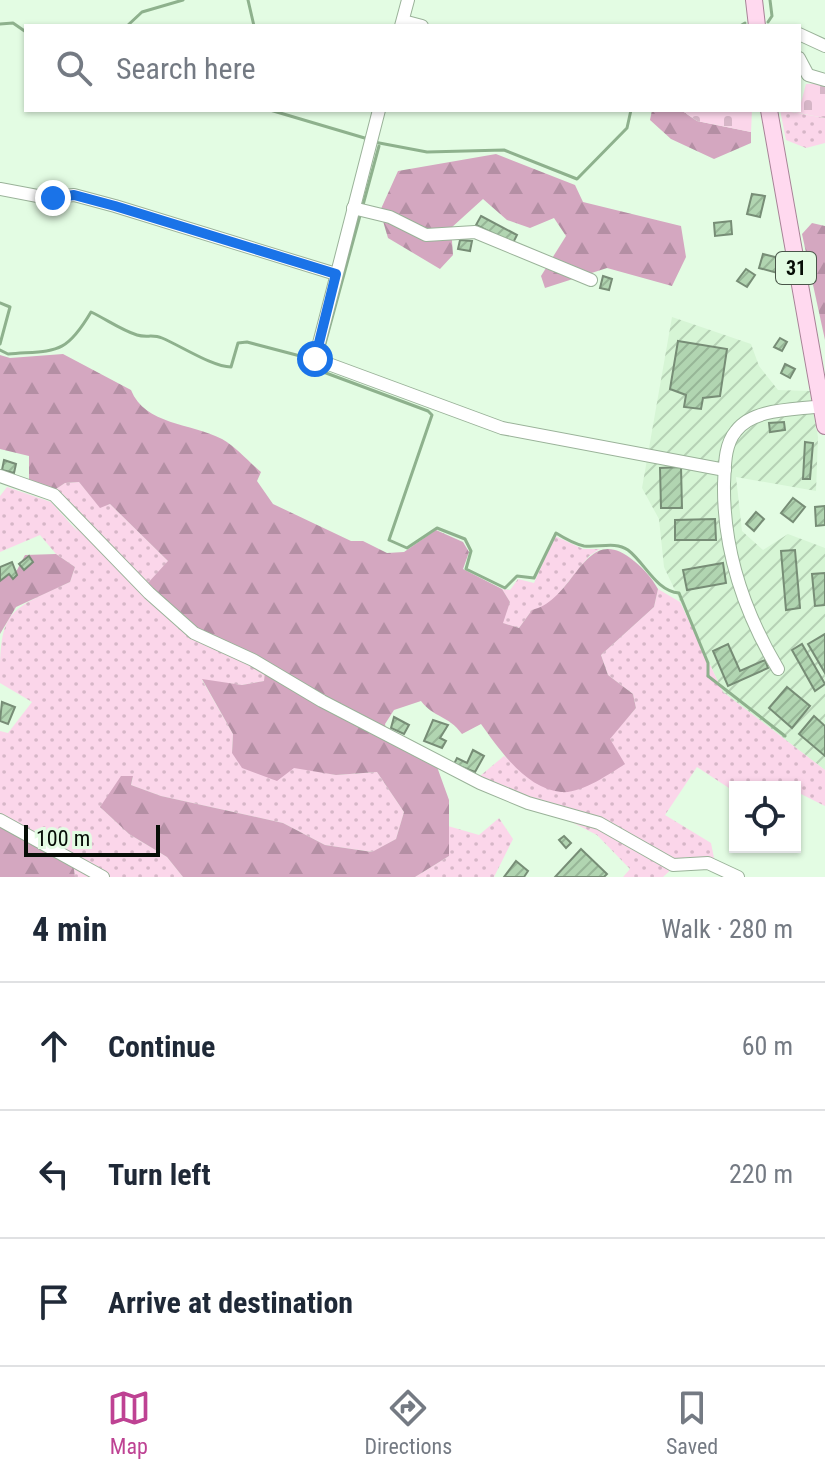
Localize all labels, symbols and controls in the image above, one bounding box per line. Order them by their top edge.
search box [24,24,801,112]
icon: search [52,46,96,90]
text: Search here [116,51,256,86]
route end [35,180,71,216]
road number: 31 [776,252,816,284]
route start [297,341,333,377]
map controls [729,781,801,853]
button: locate [729,781,801,853]
scale bar [24,821,160,857]
text: 100 m [36,826,90,851]
text: 4 min [32,909,108,949]
text: Walk · 280 m [661,914,793,944]
icon: ahead [32,1024,76,1068]
text: Continue [108,1029,215,1064]
text: 60 m [742,1031,793,1061]
icon: left [32,1152,76,1196]
text: Turn left [108,1157,211,1192]
text: 220 m [729,1159,793,1189]
icon: arrive [32,1280,76,1324]
text: Arrive at destination [108,1285,353,1320]
tab: Map [107,1386,151,1459]
tab: Directions [364,1386,452,1459]
tab: Saved [666,1386,718,1459]

